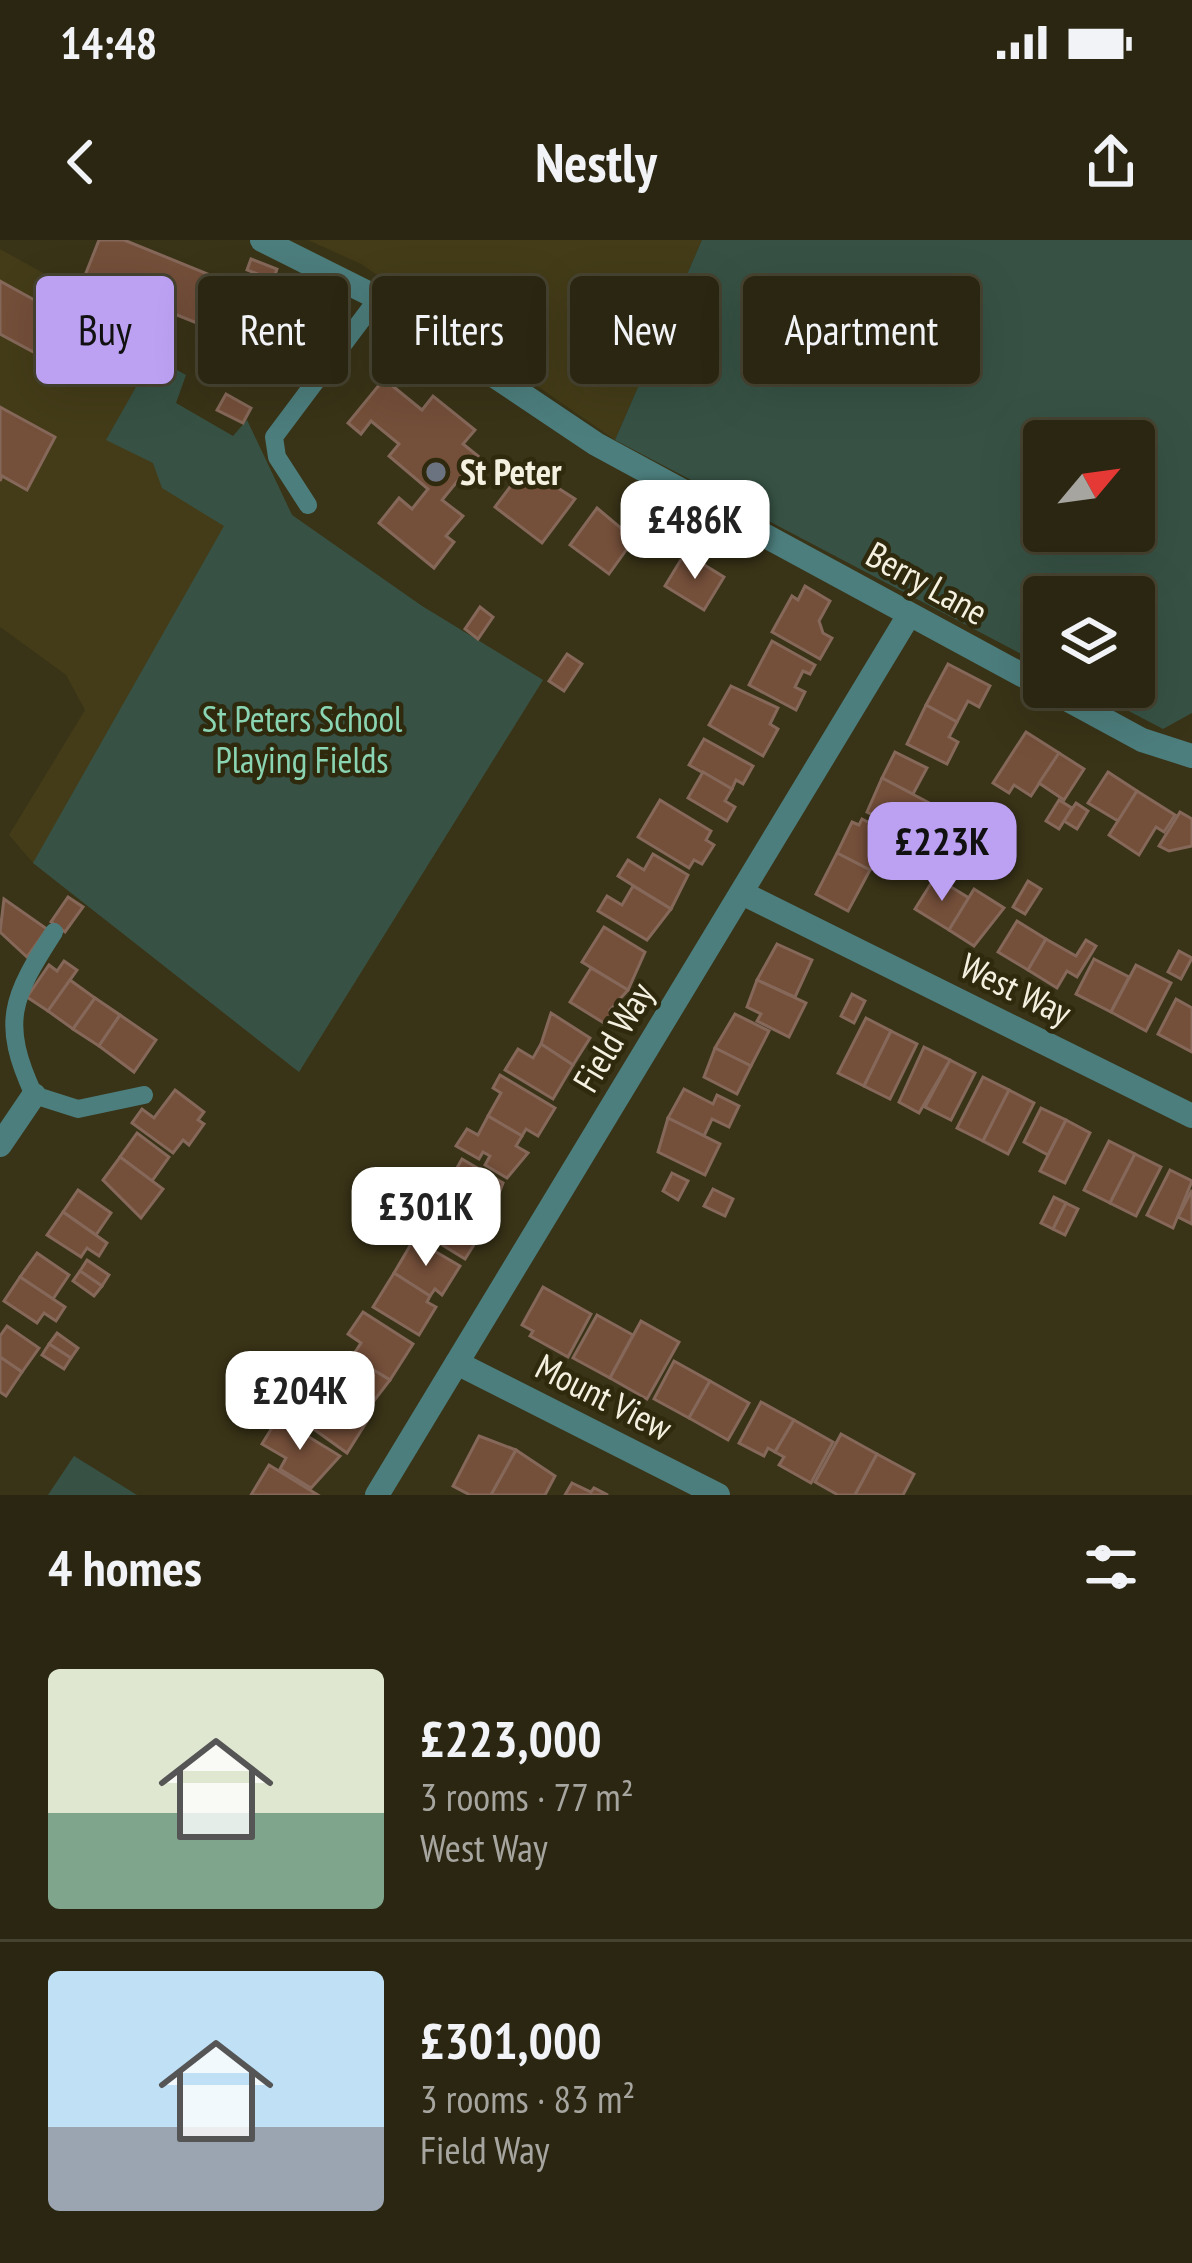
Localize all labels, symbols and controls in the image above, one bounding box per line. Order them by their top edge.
text: 14:48 [60,13,157,71]
text: Nestly [535,127,657,197]
icon: back [48,129,114,195]
icon: share [1078,129,1144,195]
chip: Buy [36,276,174,384]
chip: Rent [198,276,348,384]
chip: Filters [372,276,546,384]
chip: New [570,276,719,384]
chip: Apartment [743,276,980,384]
north arrow [1023,420,1155,552]
map controls [1023,420,1155,708]
place label: St Peter [460,448,562,495]
marker: St Peter [423,459,449,485]
pin: £486K [611,480,779,582]
text: £486K [648,493,742,544]
street label: Berry Lane [858,530,996,635]
button: layers [1023,576,1155,708]
park label: St Peters School Playing Fields [202,695,403,783]
pin: £223K [858,802,1026,904]
text: £223K [895,815,989,866]
street label: West Way [953,942,1080,1036]
street label: Field Way [562,973,664,1100]
pin: £301K [342,1167,510,1269]
text: £301K [379,1180,473,1231]
street label: Mount View [528,1342,681,1451]
pin: £204K [216,1351,384,1453]
text: £204K [253,1364,347,1415]
text: 4 homes [48,1534,202,1600]
icon: filters [1078,1534,1144,1600]
text: £223,000 [420,1705,602,1771]
icon: home [144,1717,288,1861]
text: 3 rooms · 77 m² [420,1771,634,1822]
text: West Way [420,1822,548,1873]
text: £301,000 [420,2007,602,2073]
icon: home [144,2019,288,2163]
text: 3 rooms · 83 m² [420,2073,635,2124]
text: Field Way [420,2124,549,2175]

